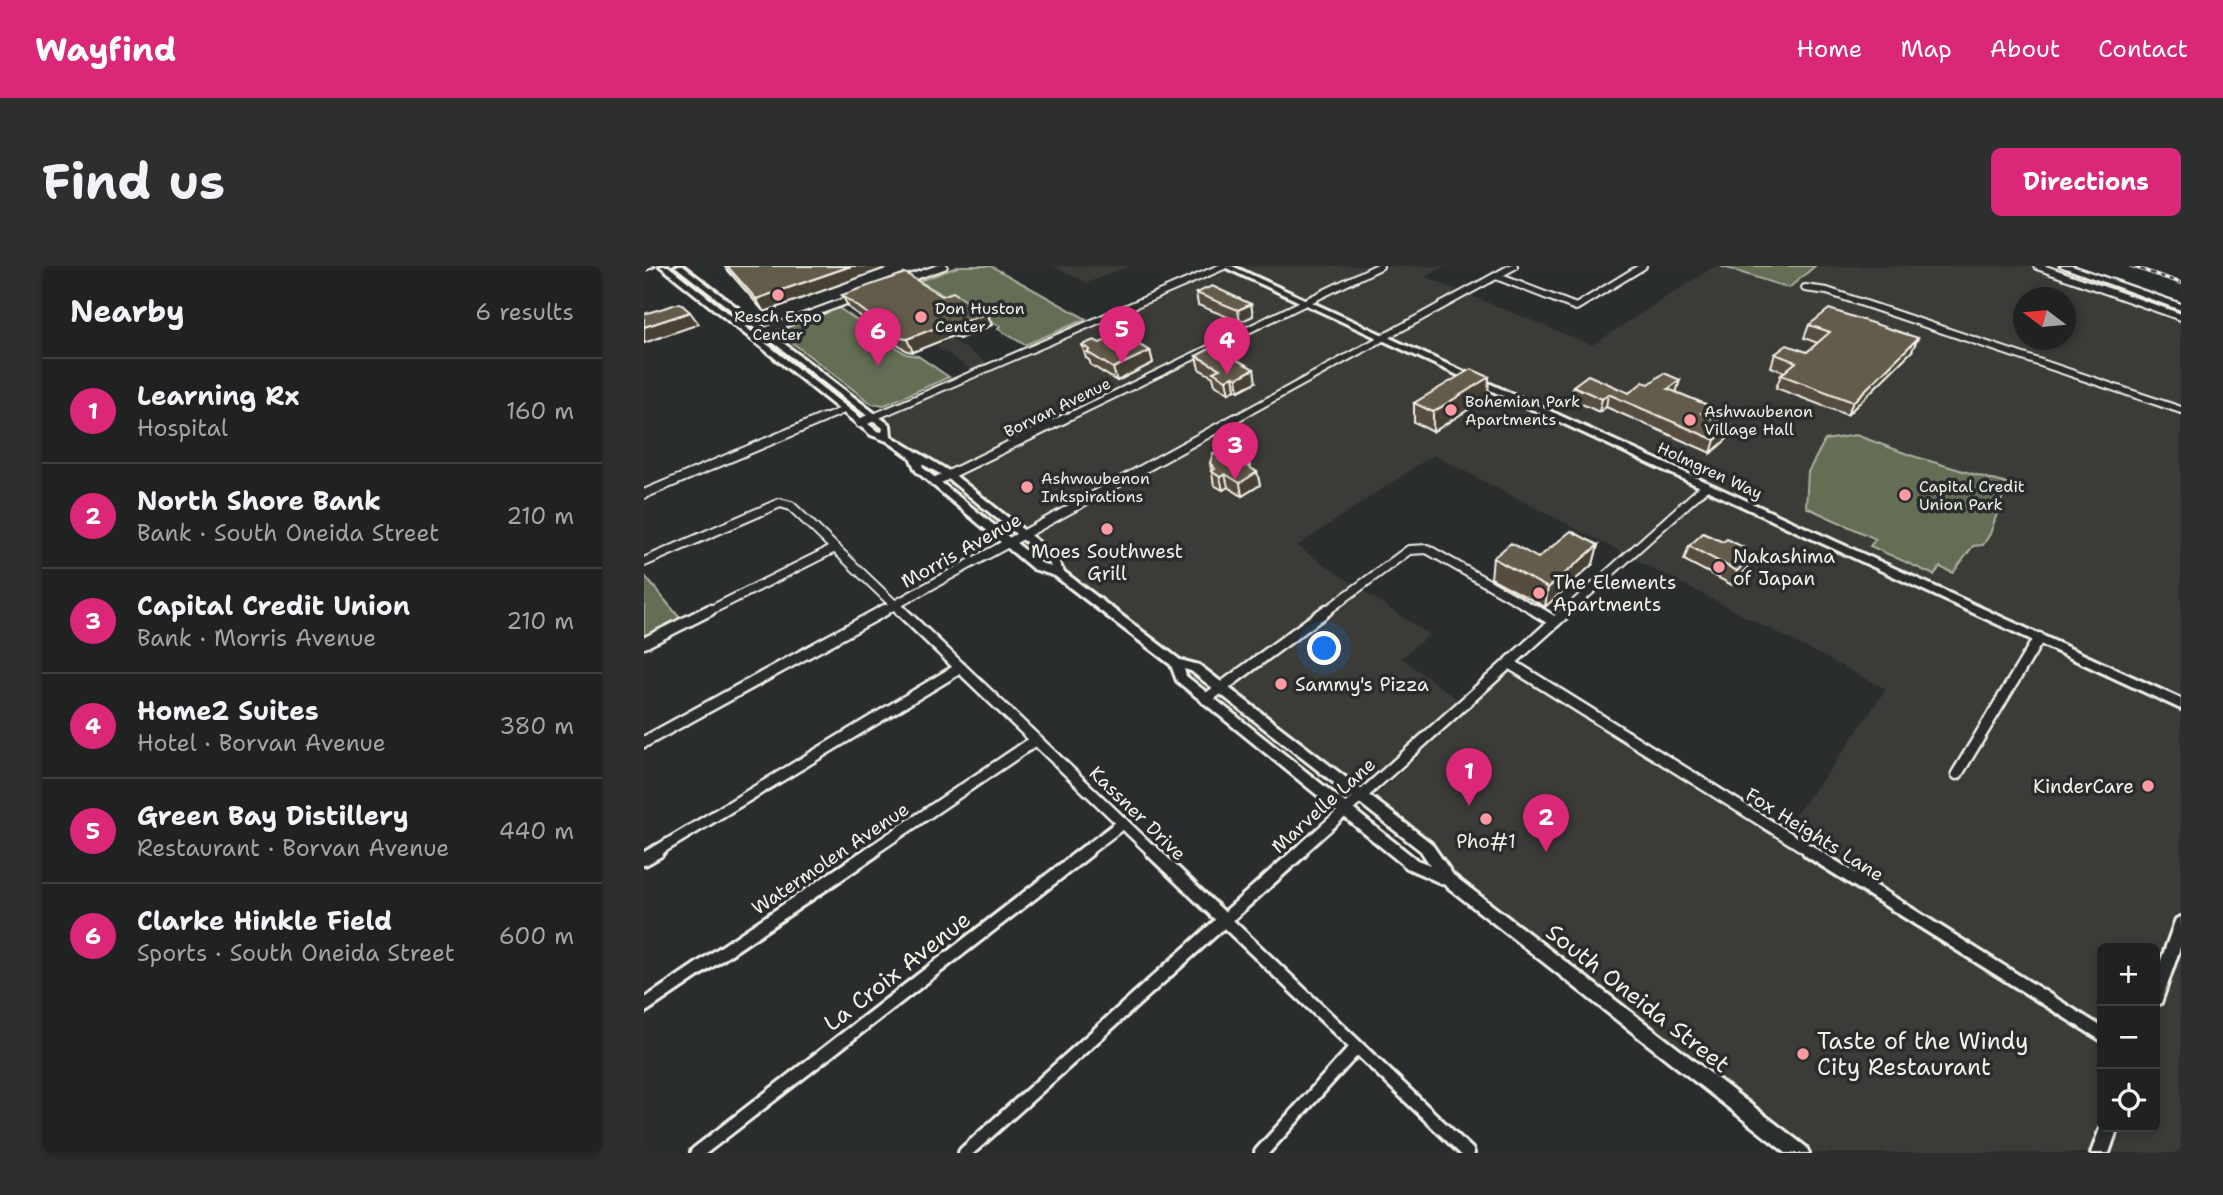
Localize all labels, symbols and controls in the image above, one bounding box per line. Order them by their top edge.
text: Wayfind [35,27,176,72]
text: Home [1796,33,1862,65]
text: Map [1900,33,1952,65]
text: About [1990,33,2060,65]
text: Contact [2098,33,2188,65]
button: Directions [1991,148,2181,216]
text: Find us [42,149,225,215]
marker: Resch Expo Center [770,287,786,303]
north arrow [2013,287,2076,350]
text: Nearby [70,291,185,332]
text: 6 results [475,297,574,327]
place label: Don Huston Center [935,298,1025,337]
place label: Resch Expo Center [734,306,822,345]
pin: 5 [1099,306,1145,364]
pin: 6 [855,308,901,366]
marker: Don Huston Center [913,309,929,325]
pin: 4 [1204,317,1250,375]
street label: Borvan Avenue [1000,373,1114,442]
text: Learning Rx [137,378,299,413]
place label: Bohemian Park Apartments [1465,391,1580,430]
text: 1 [88,396,98,426]
text: 160 m [506,396,574,426]
place label: Ashwaubenon Village Hall [1704,401,1813,440]
marker: Bohemian Park Apartments [1443,402,1459,418]
marker: Ashwaubenon Village Hall [1682,412,1698,428]
text: Hospital [137,413,228,443]
pin: 3 [1212,422,1258,480]
street label: Holmgren Way [1654,437,1766,504]
place label: Ashwaubenon Inkspirations [1041,468,1150,507]
place label: Capital Credit Union Park [1919,476,2025,515]
marker: Ashwaubenon Inkspirations [1019,479,1035,495]
text: North Shore Bank [137,483,381,518]
marker: Capital Credit Union Park [1897,487,1913,503]
text: 2 [85,501,101,531]
text: 210 m [506,501,574,531]
street label: Morris Avenue [897,507,1026,594]
text: Bank · South Oneida Street [137,518,439,548]
marker: Moes Southwest Grill [1099,521,1115,537]
place label: Moes Southwest Grill [1031,539,1183,586]
place label: Nakashima of Japan [1733,544,1835,591]
marker: Nakashima of Japan [1711,559,1727,575]
place label: The Elements Apartments [1553,570,1677,617]
marker: The Elements Apartments [1531,585,1547,601]
text: Capital Credit Union [137,588,410,623]
text: 3 [85,606,101,636]
text: 210 m [506,606,574,636]
text: Bank · Morris Avenue [137,623,376,653]
your location [1307,631,1341,665]
place label: Sammy's Pizza [1295,672,1429,697]
marker: Sammy's Pizza [1273,676,1289,692]
text: Home2 Suites [137,693,319,728]
text: 4 [85,711,101,741]
text: 380 m [499,711,574,741]
text: Hotel · Borvan Avenue [137,728,386,758]
pin: 1 [1446,748,1492,806]
street label: Marvelle Lane [1266,752,1381,859]
street label: Kassner Drive [1084,761,1192,866]
place label: KinderCare [2033,774,2134,799]
marker: KinderCare [2140,778,2156,794]
street label: Fox Heights Lane [1741,782,1889,887]
pin: 2 [1523,794,1569,852]
street label: Watermolen Avenue [747,796,914,920]
text: Green Bay Distillery [137,798,409,833]
marker: Pho#1 [1478,811,1494,827]
text: 5 [86,816,100,846]
text: 440 m [499,816,574,846]
place label: Pho#1 [1456,829,1516,854]
text: Restaurant · Borvan Avenue [137,833,449,863]
text: Clarke Hinkle Field [137,903,392,938]
street label: La Croix Avenue [817,904,977,1038]
street label: South Oneida Street [1540,917,1736,1079]
text: 6 [85,921,101,951]
text: 600 m [499,921,574,951]
text: Sports · South Oneida Street [137,938,455,968]
map controls [2097,943,2160,1132]
button: + [2097,943,2160,1006]
button: − [2097,1006,2160,1069]
place label: Taste of the Windy City Restaurant [1817,1026,2028,1082]
marker: Taste of the Windy City Restaurant [1795,1046,1811,1062]
button: locate [2097,1069,2160,1132]

